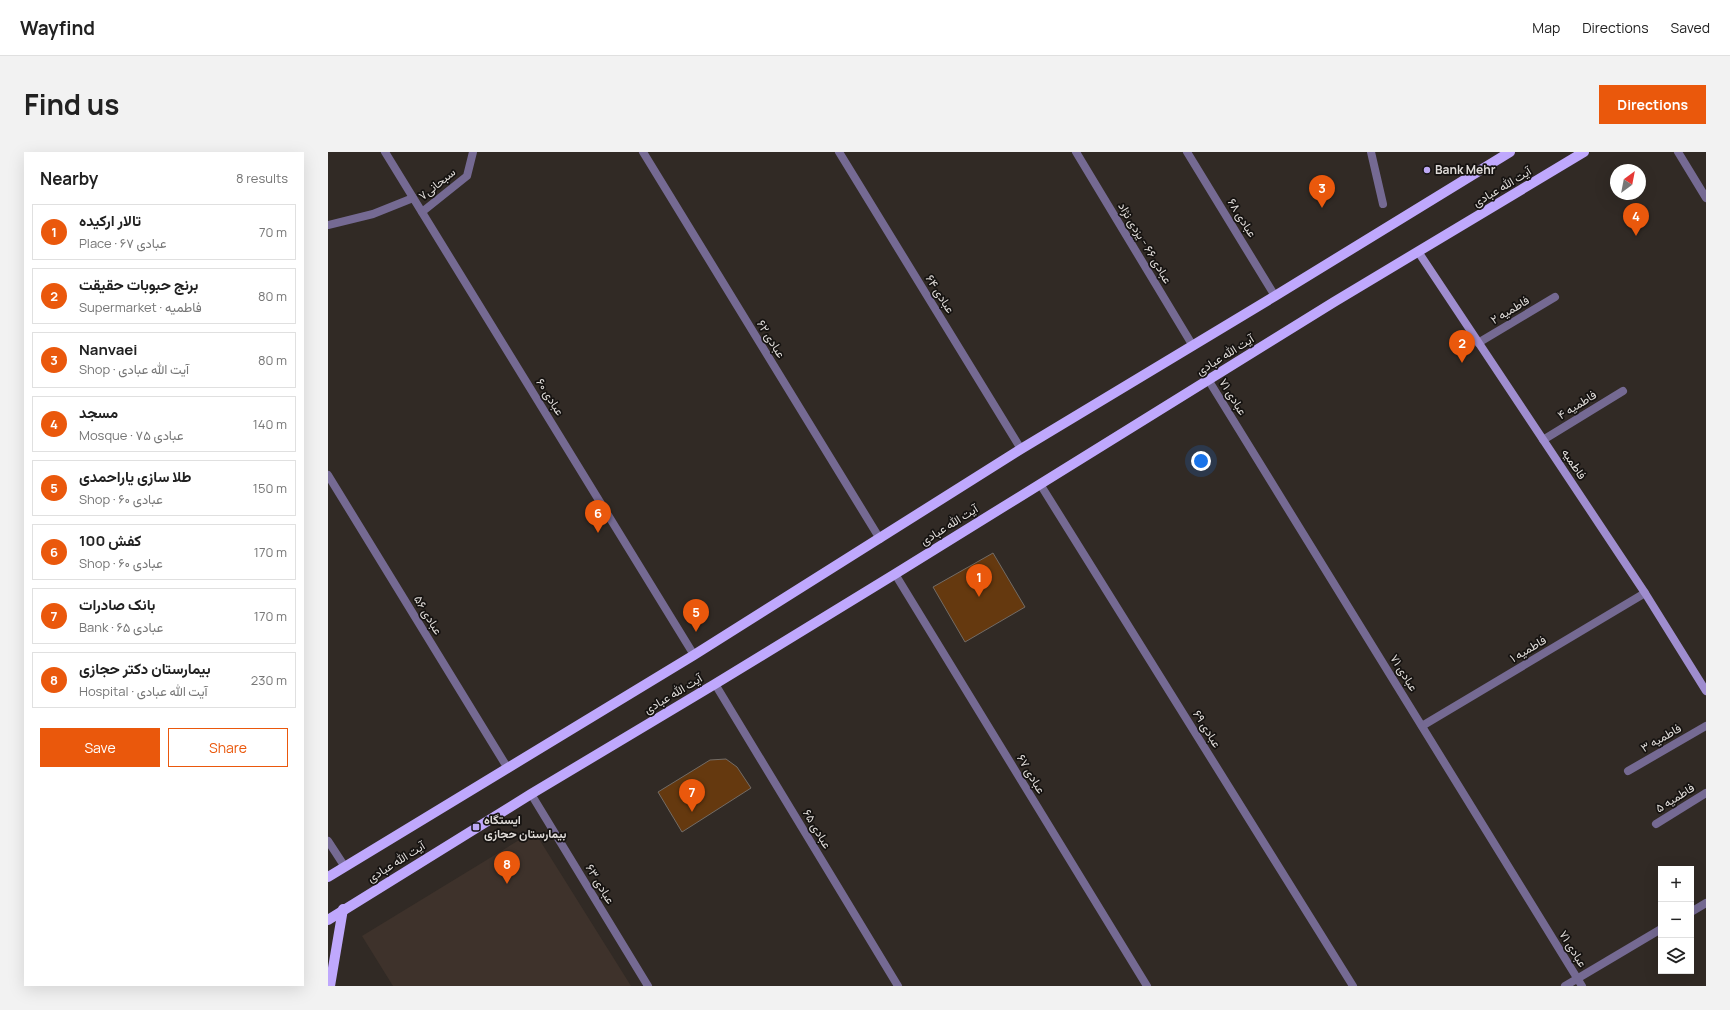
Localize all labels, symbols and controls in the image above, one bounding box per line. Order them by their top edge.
text: Wayfind [20,15,95,41]
text: Map [1532,18,1560,37]
text: Directions [1582,18,1649,37]
text: Saved [1671,18,1710,37]
text: Find us [24,85,119,123]
button: Directions [1599,85,1706,124]
place label: Bank Mehr [1435,161,1496,178]
street label: آیت الله عبادی [1469,162,1535,211]
street label: سبحانی۷ [415,163,459,204]
north arrow [1610,164,1646,200]
marker: Bank Mehr [1422,165,1432,175]
text: Nearby [40,167,98,190]
text: 8 results [236,169,288,187]
pin: 3 [1309,175,1335,208]
street label: عبادی ۶۸ [1224,195,1261,241]
street label: عبادی ۶۶ - یزدی نژاد [1114,199,1176,287]
pin: 4 [1623,203,1649,236]
text: تالار ارکیده [79,210,141,231]
text: 1 [51,223,57,241]
text: 70 m [259,223,287,241]
text: Place · عبادی ۶۷ [79,234,167,252]
street label: عبادی ۶۴ [922,271,959,316]
text: برنج حبوبات حقیقت [79,274,198,295]
text: 2 [50,287,58,305]
text: 80 m [258,287,287,305]
street label: فاطمیه ۲ [1487,291,1532,328]
text: Supermarket · فاطمیه [79,298,202,316]
street label: عبادی ۶۲ [753,316,790,361]
street label: آیت الله عبادی [1193,329,1258,379]
pin: 2 [1449,330,1475,363]
text: Nanvaei [79,339,138,360]
text: 3 [50,351,58,369]
text: 80 m [258,351,287,369]
text: Shop · آیت الله عبادی [79,360,189,378]
street label: عبادی ۶۰ [532,375,569,419]
street label: عبادی ۷۱ [1215,375,1251,418]
street label: فاطمیه ۴ [1554,386,1600,423]
text: مسجد [79,402,118,423]
text: 4 [50,415,58,433]
text: 140 m [253,415,287,433]
text: Mosque · عبادی ۷۵ [79,426,184,444]
street label: فاطمیه [1558,445,1591,483]
your location [1191,451,1211,471]
text: طلا سازی یاراحمدی [79,466,191,487]
text: 5 [50,479,58,497]
text: 150 m [253,479,287,497]
text: Shop · عبادی ۶۰ [79,490,163,508]
street label: آیت الله عبادی [917,499,982,549]
pin: 6 [585,500,611,533]
text: کفش 100 [79,530,141,551]
text: 6 [50,543,58,561]
text: 170 m [254,543,287,561]
text: Shop · عبادی ۶۰ [79,554,163,572]
pin: 1 [966,564,992,597]
street label: عبادی ۵۶ [410,592,447,638]
text: بانک صادرات [79,594,155,615]
pin: 5 [683,599,709,632]
text: 7 [51,607,57,625]
text: 170 m [254,607,287,625]
text: Bank · عبادی ۶۵ [79,618,163,636]
street label: فاطمیه ۱ [1506,631,1549,666]
street label: عبادی ۷۱ [1386,651,1422,694]
text: بیمارستان دکتر حجازی [79,658,211,679]
street label: آیت الله عبادی [640,669,706,718]
text: 8 [50,671,58,689]
text: 230 m [251,671,287,689]
text: Hospital · آیت الله عبادی [79,682,208,700]
street label: عبادی ۶۹ [1189,707,1226,751]
street label: فاطمیه ۳ [1637,719,1684,756]
button: Save [40,728,160,767]
button: Share [168,728,288,767]
street label: عبادی ۶۷ [1013,751,1050,797]
pin: 7 [679,779,705,812]
street label: فاطمیه ۵ [1652,779,1698,816]
street label: عبادی ۶۵ [799,806,836,852]
place label: ایستگاه بیمارستان حجازی [484,811,567,842]
marker: ایستگاه بیمارستان حجازی [471,822,481,832]
street label: آیت الله عبادی [364,836,429,886]
pin: 8 [494,851,520,884]
street label: عبادی ۶۳ [582,861,619,907]
map controls [1658,866,1694,974]
button: + [1658,866,1694,902]
button: − [1658,902,1694,938]
street label: عبادی ۷۱ [1555,927,1591,970]
button: layers [1658,938,1694,974]

